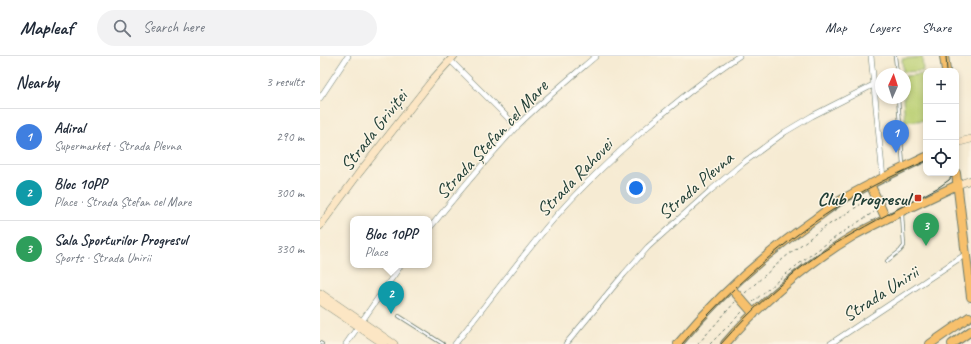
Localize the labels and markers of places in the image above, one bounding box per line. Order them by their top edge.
pin: 1 [883,120,909,153]
place label: Club Progresul [818,187,914,211]
marker: Club Progresul [913,193,923,203]
pin: 3 [913,213,939,246]
pin: 2 [378,281,404,314]

